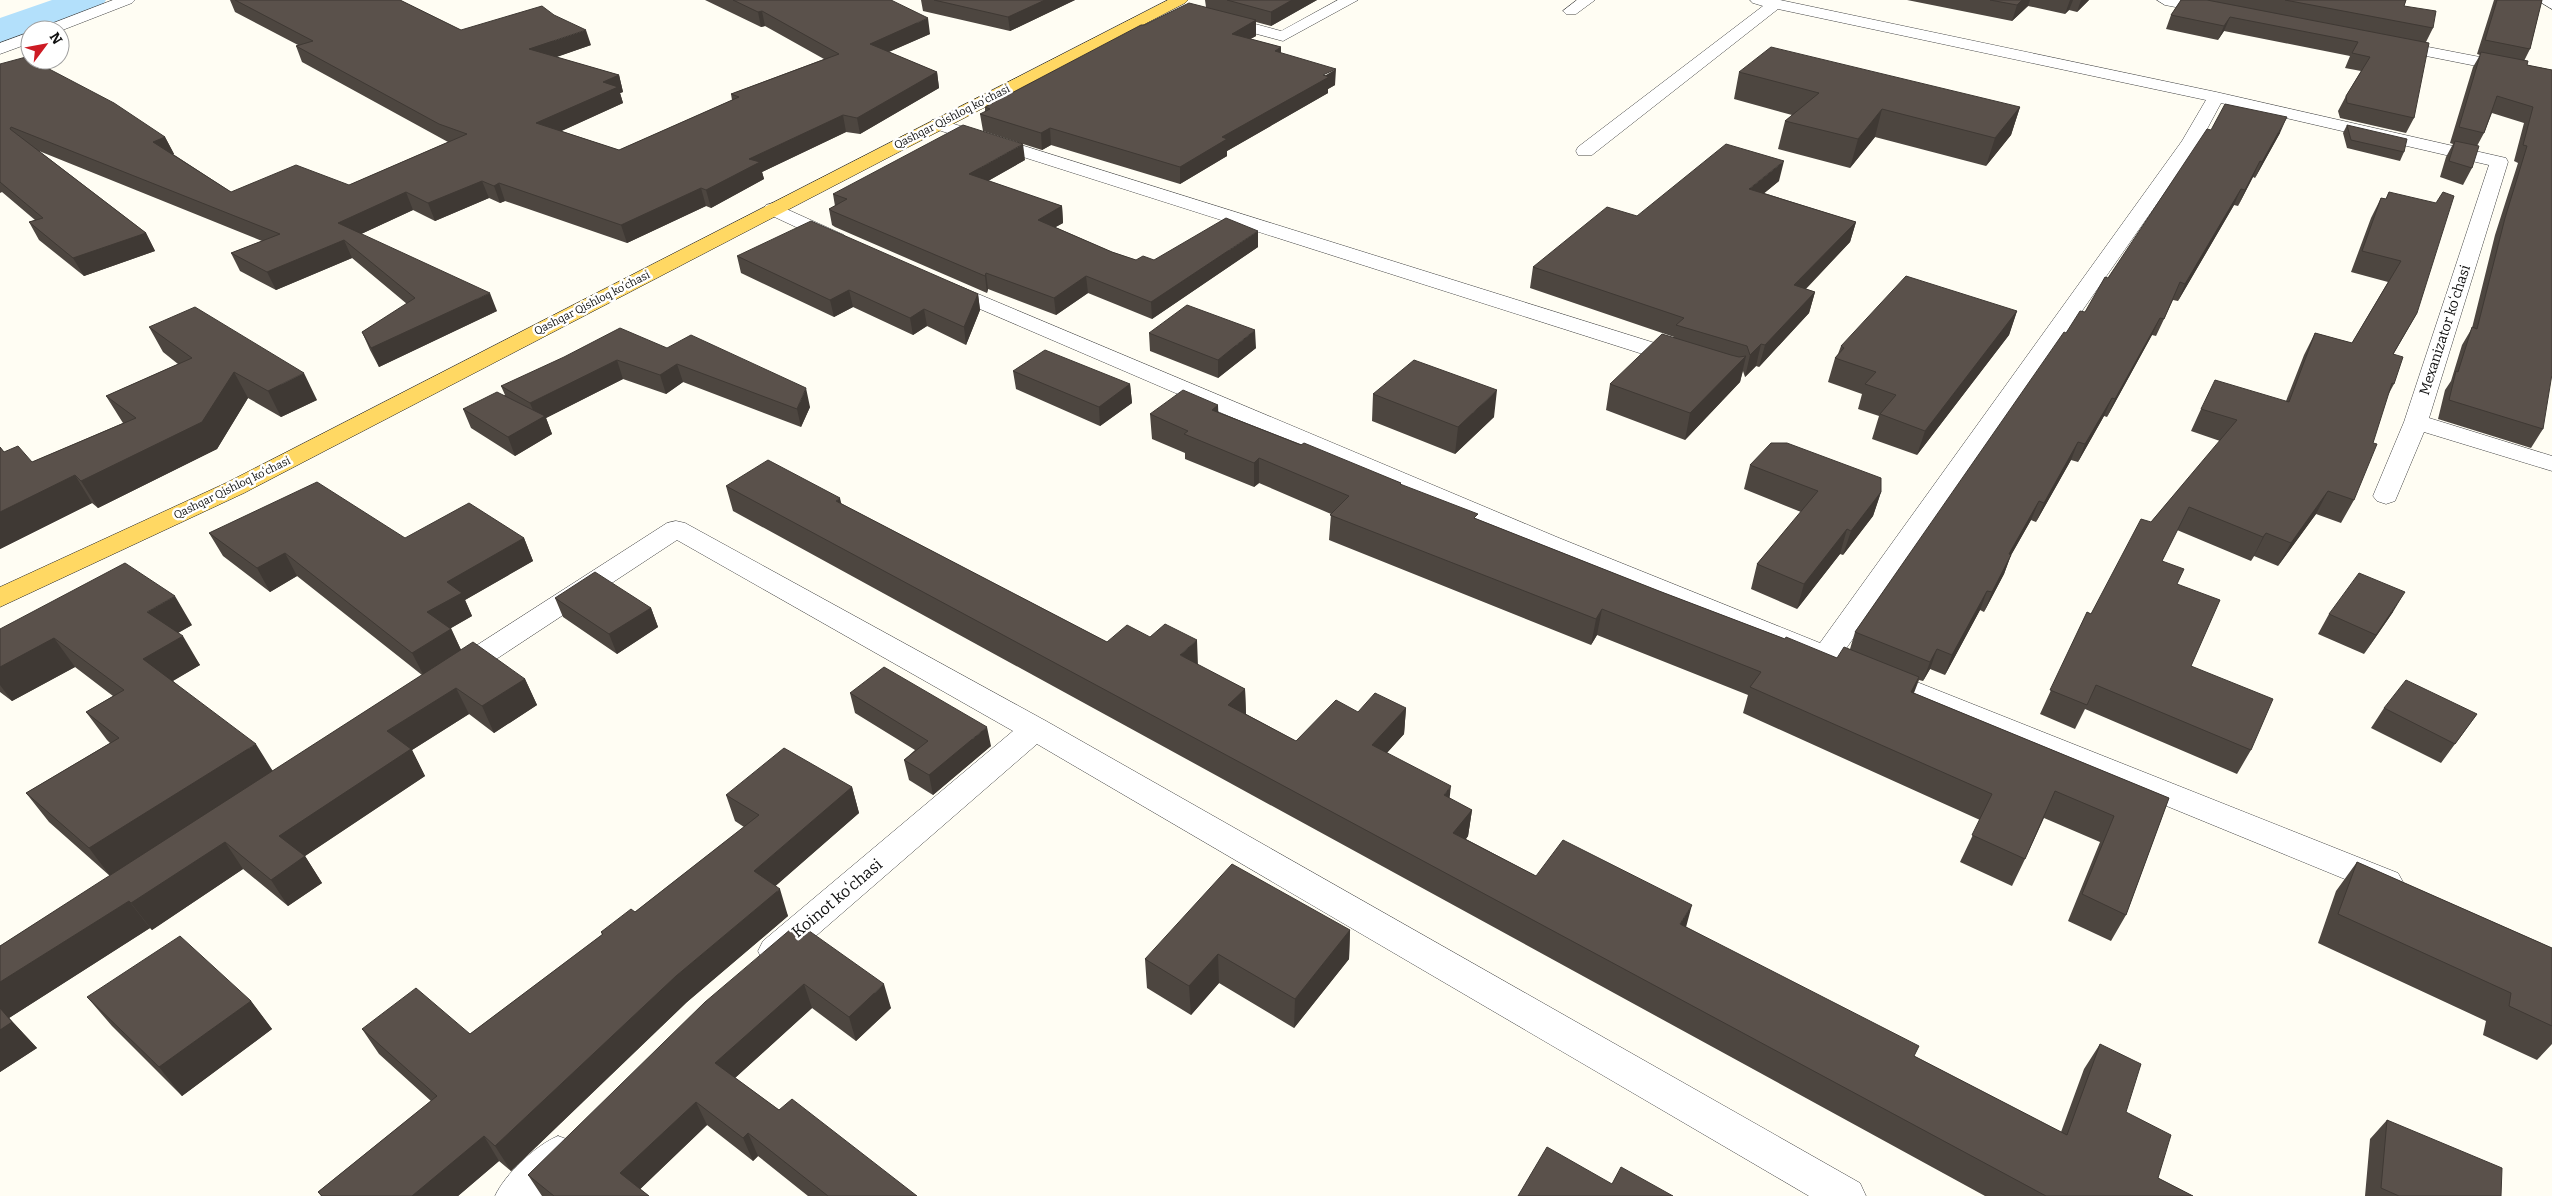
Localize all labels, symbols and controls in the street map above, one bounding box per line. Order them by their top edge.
north arrow [20,20,70,70]
text: N [46,29,66,48]
street label: Qashqar Qishloq koʻchasi [892,82,1013,152]
street label: Mexanizator koʻchasi [2416,263,2474,397]
street label: Qashqar Qishloq koʻchasi [532,268,653,338]
street label: Qashqar Qishloq koʻchasi [172,454,293,522]
street label: Koinot koʻchasi [788,855,886,941]

